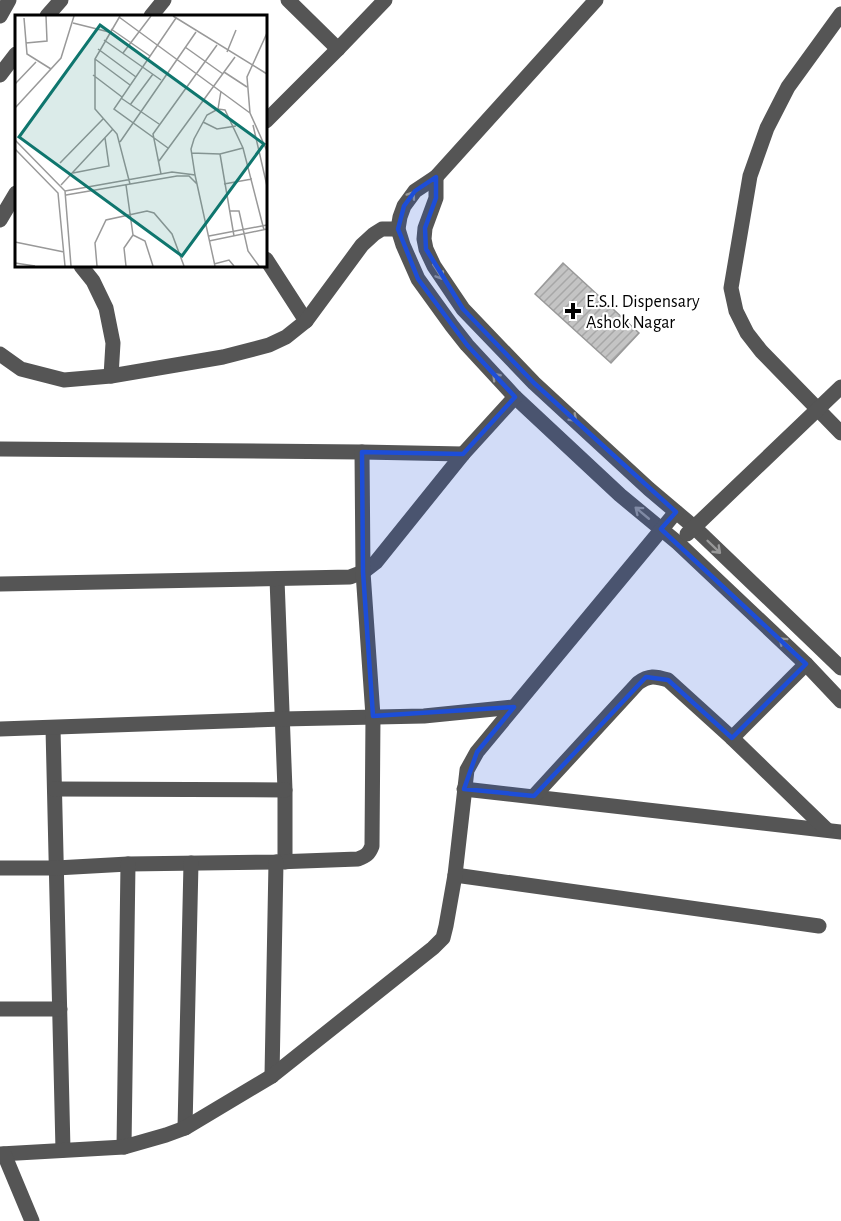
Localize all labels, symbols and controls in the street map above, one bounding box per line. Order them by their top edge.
inset map [15,15,267,267]
one-way arrow [403,192,415,208]
one-way arrow [432,264,445,281]
place label: E.S.I. Dispensary Ashok Nagar [586,293,700,332]
marker: E.S.I. Dispensary Ashok Nagar [564,302,582,320]
one-way arrow [492,373,506,388]
one-way arrow [562,408,577,422]
one-way arrow [635,506,650,520]
one-way arrow [707,539,722,554]
one-way arrow [778,637,793,652]

